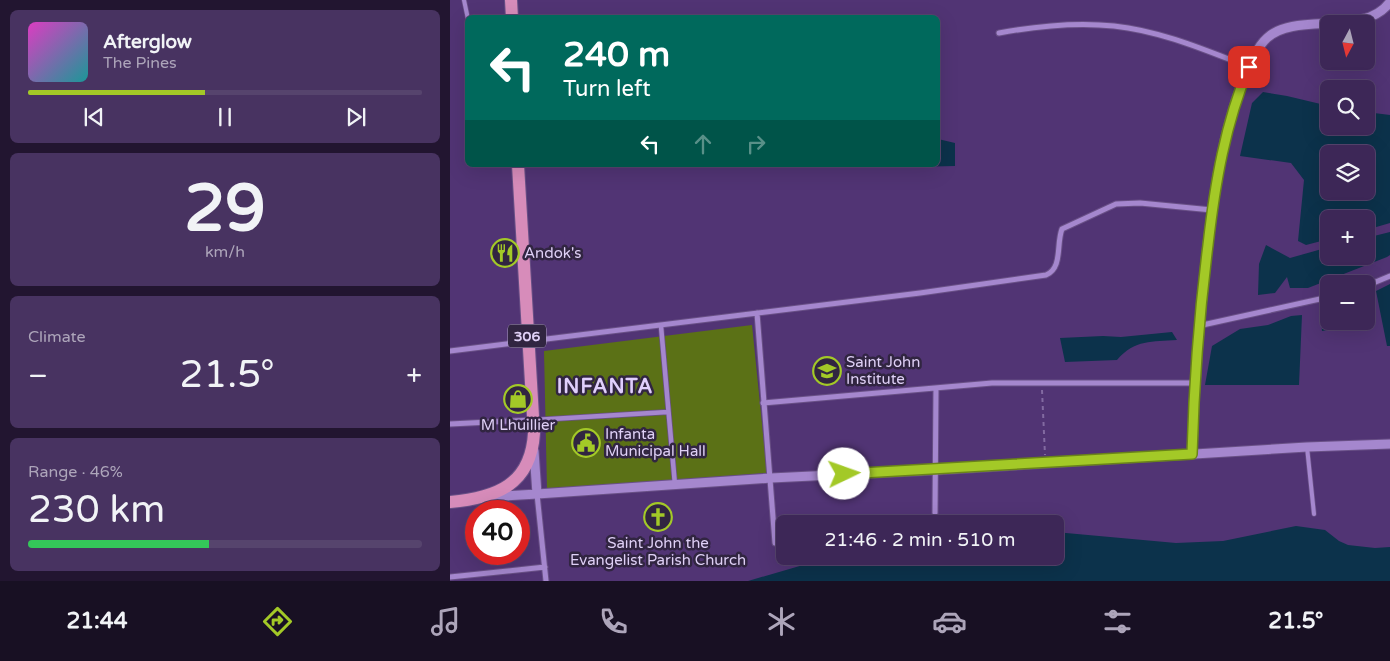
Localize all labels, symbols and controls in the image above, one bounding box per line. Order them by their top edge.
north arrow [1320,15,1375,70]
map controls [1320,15,1375,330]
text: Afterglow [103,31,192,53]
text: 240 m [563,34,670,76]
icon: left [480,35,545,100]
pin [1228,46,1270,88]
text: The Pines [103,53,177,73]
icon: arrive [1235,53,1263,81]
text: Turn left [563,76,651,102]
button: search [1320,80,1375,135]
icon: previous [80,103,108,131]
icon: pause [211,103,239,131]
icon: next [342,103,370,131]
icon: left [636,130,664,158]
icon: ahead [689,130,717,158]
icon: right [742,130,770,158]
button: layers [1320,145,1375,200]
text: 29 [184,170,266,249]
button: + [1320,210,1375,265]
restaurant icon: Andok's [490,238,520,268]
text: km/h [205,242,245,262]
place label: Andok's [524,244,582,262]
button: − [1320,275,1375,330]
road number: 306 [508,324,546,348]
text: Climate [28,327,86,347]
text: 21.5° [180,352,275,398]
place label: Saint John Institute [846,353,920,388]
school or university icon: Saint John Institute [812,356,842,386]
text: − [28,359,48,393]
text: + [406,359,422,393]
district label: INFANTA [557,375,653,399]
shop icon: M Lhuillier [503,384,533,414]
place label: M Lhuillier [481,416,555,434]
place label: Infanta Municipal Hall [605,425,706,460]
public building icon: Infanta Municipal Hall [571,428,601,458]
position arrow [817,447,869,499]
text: Range · 46% [28,462,123,482]
text: 230 km [28,487,165,533]
speed limit sign: 40 [465,500,530,565]
church icon: Saint John the Evangelist Parish Church [643,502,673,532]
text: 21:46 · 2 min · 510 m [824,529,1016,551]
place label: Saint John the Evangelist Parish Church [570,534,746,569]
icon: directions [260,604,295,639]
icon: music [428,604,463,639]
icon: phone [596,604,631,639]
icon: climate [764,604,799,639]
icon: car [932,604,967,639]
icon: filters [1100,604,1135,639]
text: 21:44 [66,608,127,634]
text: 21.5° [1268,608,1323,634]

